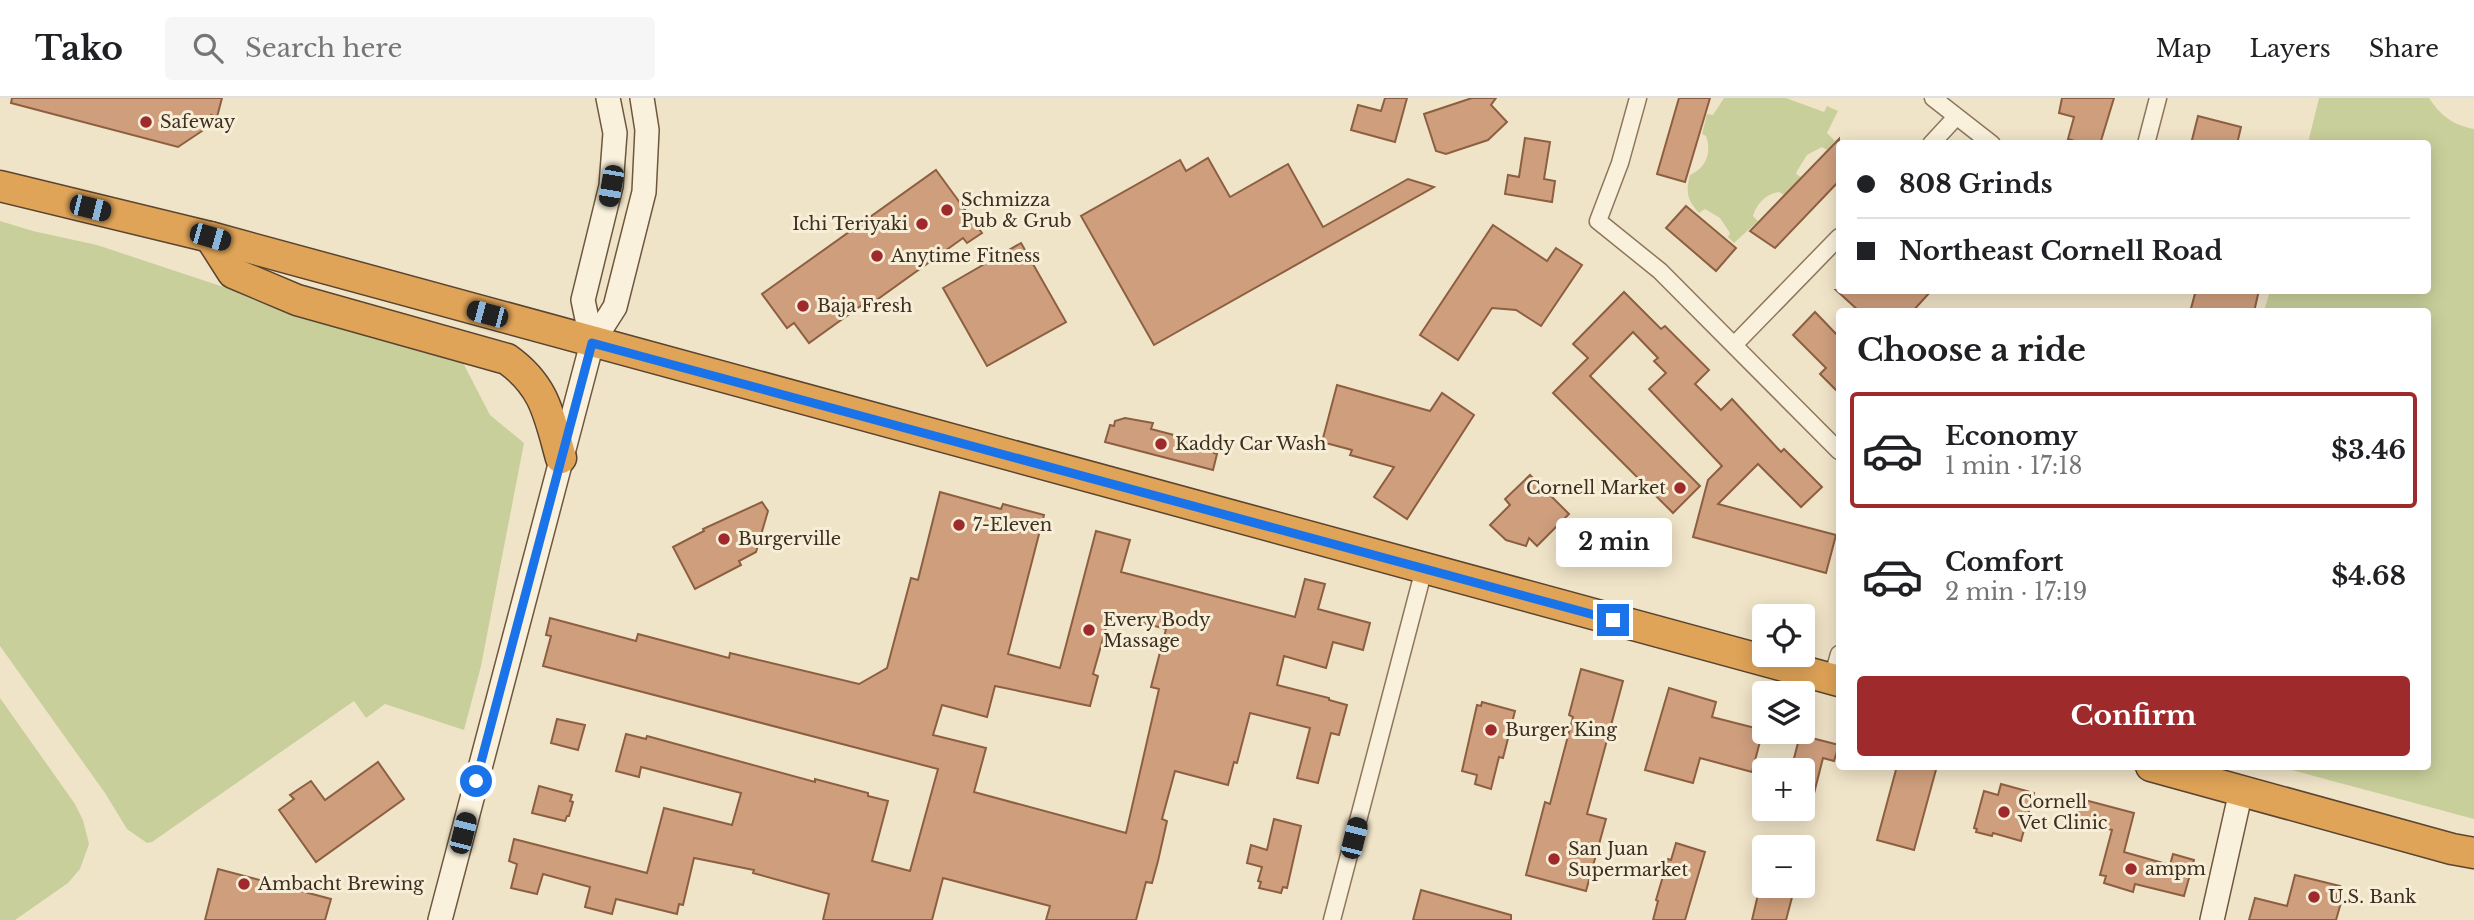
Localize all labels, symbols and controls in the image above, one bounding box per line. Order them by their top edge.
search box [165,17,655,80]
text: Tako [35,28,123,69]
icon: search [189,29,227,67]
text: Search here [245,32,402,64]
text: Map [2156,34,2212,63]
text: Layers [2250,34,2331,63]
text: Share [2369,34,2439,63]
place label: Safeway [160,111,236,133]
marker: Safeway [138,114,154,130]
car [598,163,625,209]
text: 808 Grinds [1899,168,2053,200]
place label: Schmizza Pub & Grub [961,189,1071,232]
car [68,193,113,223]
marker: Schmizza Pub & Grub [939,202,955,218]
place label: Ichi Teriyaki [792,213,908,235]
marker: Ichi Teriyaki [914,216,930,232]
car [187,221,234,253]
text: Northeast Cornell Road [1899,235,2223,267]
place label: Anytime Fitness [890,245,1040,267]
marker: Anytime Fitness [869,248,885,264]
place label: Baja Fresh [817,295,912,317]
car [464,298,511,330]
marker: Baja Fresh [795,298,811,314]
text: Choose a ride [1857,330,2086,370]
icon: car [1861,419,1924,482]
text: Economy [1945,420,2078,452]
place label: Kaddy Car Wash [1175,433,1326,455]
text: $3.46 [2331,434,2406,466]
marker: Kaddy Car Wash [1153,436,1169,452]
text: 1 min · 17:18 [1945,452,2083,480]
place label: Cornell Market [1526,477,1666,499]
marker: Cornell Market [1672,480,1688,496]
place label: 7-Eleven [973,514,1052,536]
marker: 7-Eleven [951,517,967,533]
callout: 2 min [1555,518,1671,568]
place label: Burgerville [738,528,841,550]
text: 2 min [1578,528,1650,556]
marker: Burgerville [716,531,732,547]
icon: car [1861,545,1924,608]
text: Comfort [1945,546,2063,578]
text: $4.68 [2332,560,2406,592]
text: 2 min · 17:19 [1945,578,2087,606]
route end [1597,604,1629,636]
map controls [1752,604,1815,898]
button: locate [1752,604,1815,667]
place label: Every Body Massage [1103,609,1211,652]
marker: Every Body Massage [1081,622,1097,638]
button: Confirm [1857,676,2410,756]
button: layers [1752,681,1815,744]
place label: Burger King [1505,719,1617,741]
marker: Burger King [1483,722,1499,738]
button: + [1752,758,1815,821]
route start [460,765,492,797]
place label: Cornell Vet Clinic [2017,791,2108,834]
marker: Cornell Vet Clinic [1996,804,2012,820]
car [448,810,479,856]
car [1339,815,1370,861]
button: − [1752,835,1815,898]
place label: San Juan Supermarket [1568,838,1688,881]
marker: San Juan Supermarket [1546,851,1562,867]
place label: ampm [2145,858,2206,880]
marker: ampm [2123,861,2139,877]
place label: Ambacht Brewing [257,873,424,895]
marker: Ambacht Brewing [236,876,252,892]
place label: U.S. Bank [2328,886,2416,908]
marker: U.S. Bank [2306,889,2322,905]

